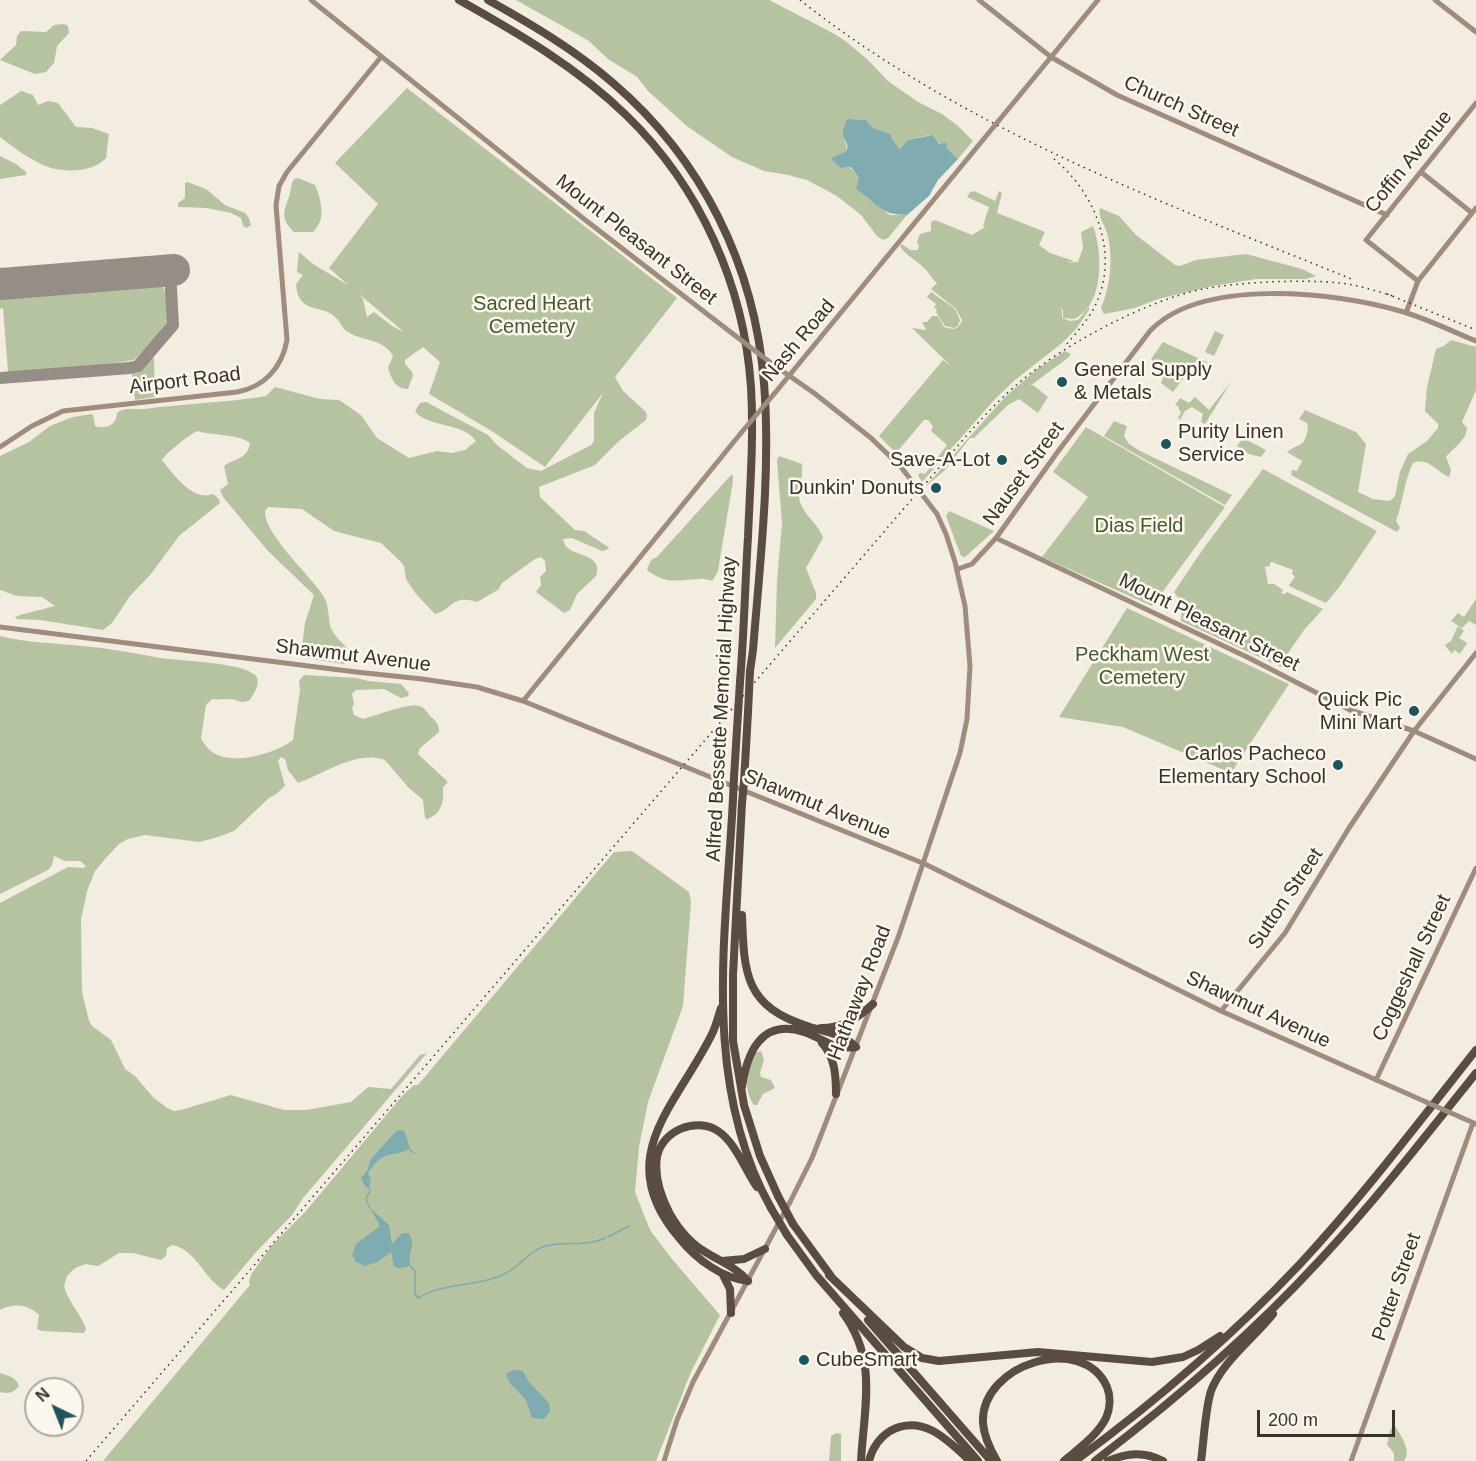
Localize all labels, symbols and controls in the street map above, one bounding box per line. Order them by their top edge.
street label: Church Street [1120,71,1242,143]
street label: Coffin Avenue [1360,106,1458,218]
street label: Mount Pleasant Street [551,170,721,310]
park label: Sacred Heart Cemetery [473,292,591,339]
street label: Nash Road [758,295,840,387]
place label: General Supply & Metals [1074,358,1212,405]
street label: Airport Road [128,362,242,400]
marker: General Supply & Metals [1055,375,1069,389]
street label: Nauset Street [978,417,1070,531]
place label: Purity Linen Service [1178,420,1284,467]
marker: Purity Linen Service [1159,437,1173,451]
place label: Save-A-Lot [890,448,990,472]
marker: Save-A-Lot [995,453,1009,467]
place label: Dunkin' Donuts [789,476,924,500]
marker: Dunkin' Donuts [929,481,943,495]
park label: Dias Field [1095,514,1183,538]
street label: Alfred Bessette Memorial Highway [702,556,742,862]
street label: Mount Pleasant Street [1115,569,1303,677]
street label: Shawmut Avenue [274,635,432,677]
park label: Peckham West Cemetery [1075,643,1209,690]
place label: Quick Pic Mini Mart [1318,688,1402,735]
marker: Quick Pic Mini Mart [1407,704,1421,718]
place label: Carlos Pacheco Elementary School [1158,742,1326,789]
marker: Carlos Pacheco Elementary School [1331,758,1345,772]
street label: Shawmut Avenue [740,765,894,845]
street label: Sutton Street [1243,844,1329,954]
street label: Coggeshall Street [1368,891,1456,1045]
street label: Hathaway Road [823,922,897,1064]
street label: Shawmut Avenue [1182,966,1334,1054]
street label: Potter Street [1367,1230,1427,1344]
place label: CubeSmart [816,1348,917,1372]
marker: CubeSmart [797,1353,811,1367]
north arrow [24,1377,84,1437]
text: N [33,1385,53,1405]
scale bar [1260,1398,1398,1436]
text: 200 m [1268,1410,1318,1430]

